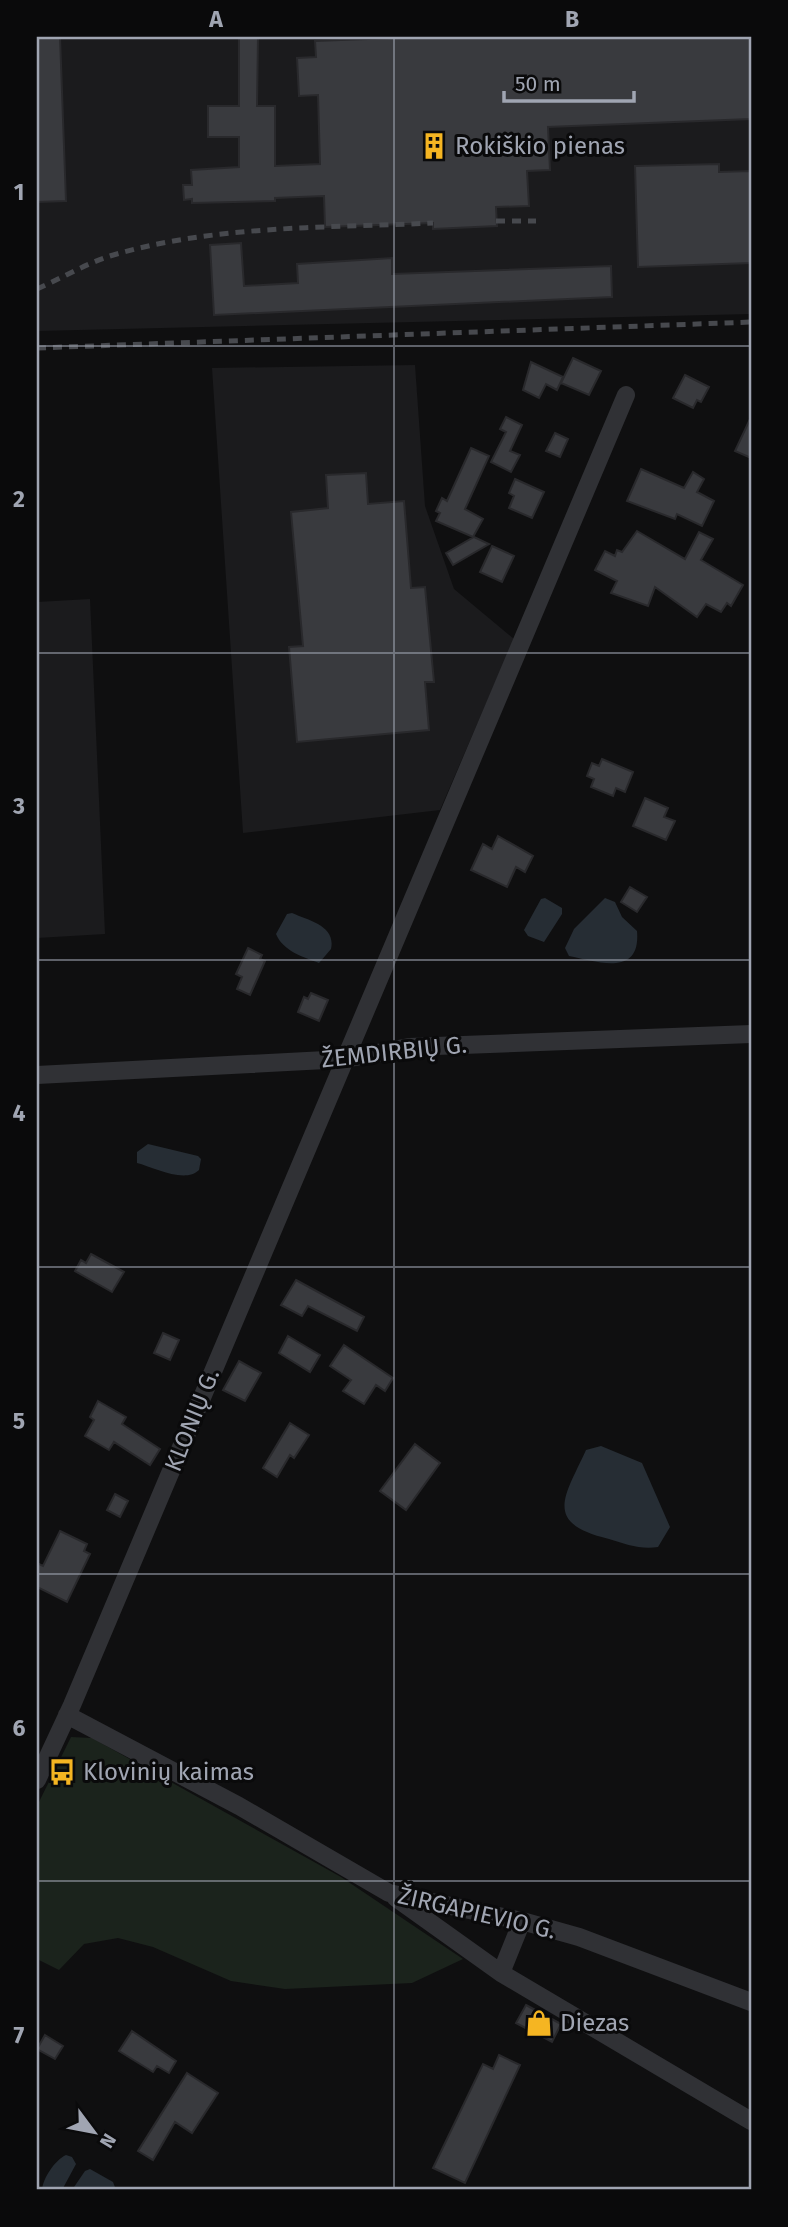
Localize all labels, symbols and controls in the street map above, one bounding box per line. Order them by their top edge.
text: A [208,5,223,33]
text: B [565,5,579,33]
scale bar [504,60,634,104]
text: 50 m [515,71,561,97]
building icon: Rokiškio pienas [419,131,449,161]
place label: Rokiškio pienas [455,132,625,160]
text: 1 [14,178,24,206]
text: 2 [13,485,25,513]
text: 3 [12,792,25,820]
street label: ŽEMDIRBIŲ G. [320,1030,468,1074]
text: 4 [13,1099,26,1127]
street label: KLONIŲ G. [159,1365,225,1475]
text: 5 [13,1407,25,1435]
text: 6 [13,1714,26,1742]
bus stop icon: Klovinių kaimas [47,1757,77,1787]
place label: Klovinių kaimas [83,1758,254,1786]
street label: ŽIRGAPIEVIO G. [395,1881,559,1945]
shop icon: Diezas [524,2008,554,2038]
place label: Diezas [560,2009,629,2037]
text: 7 [14,2021,25,2049]
north arrow [60,2098,130,2168]
text: N [95,2129,121,2152]

